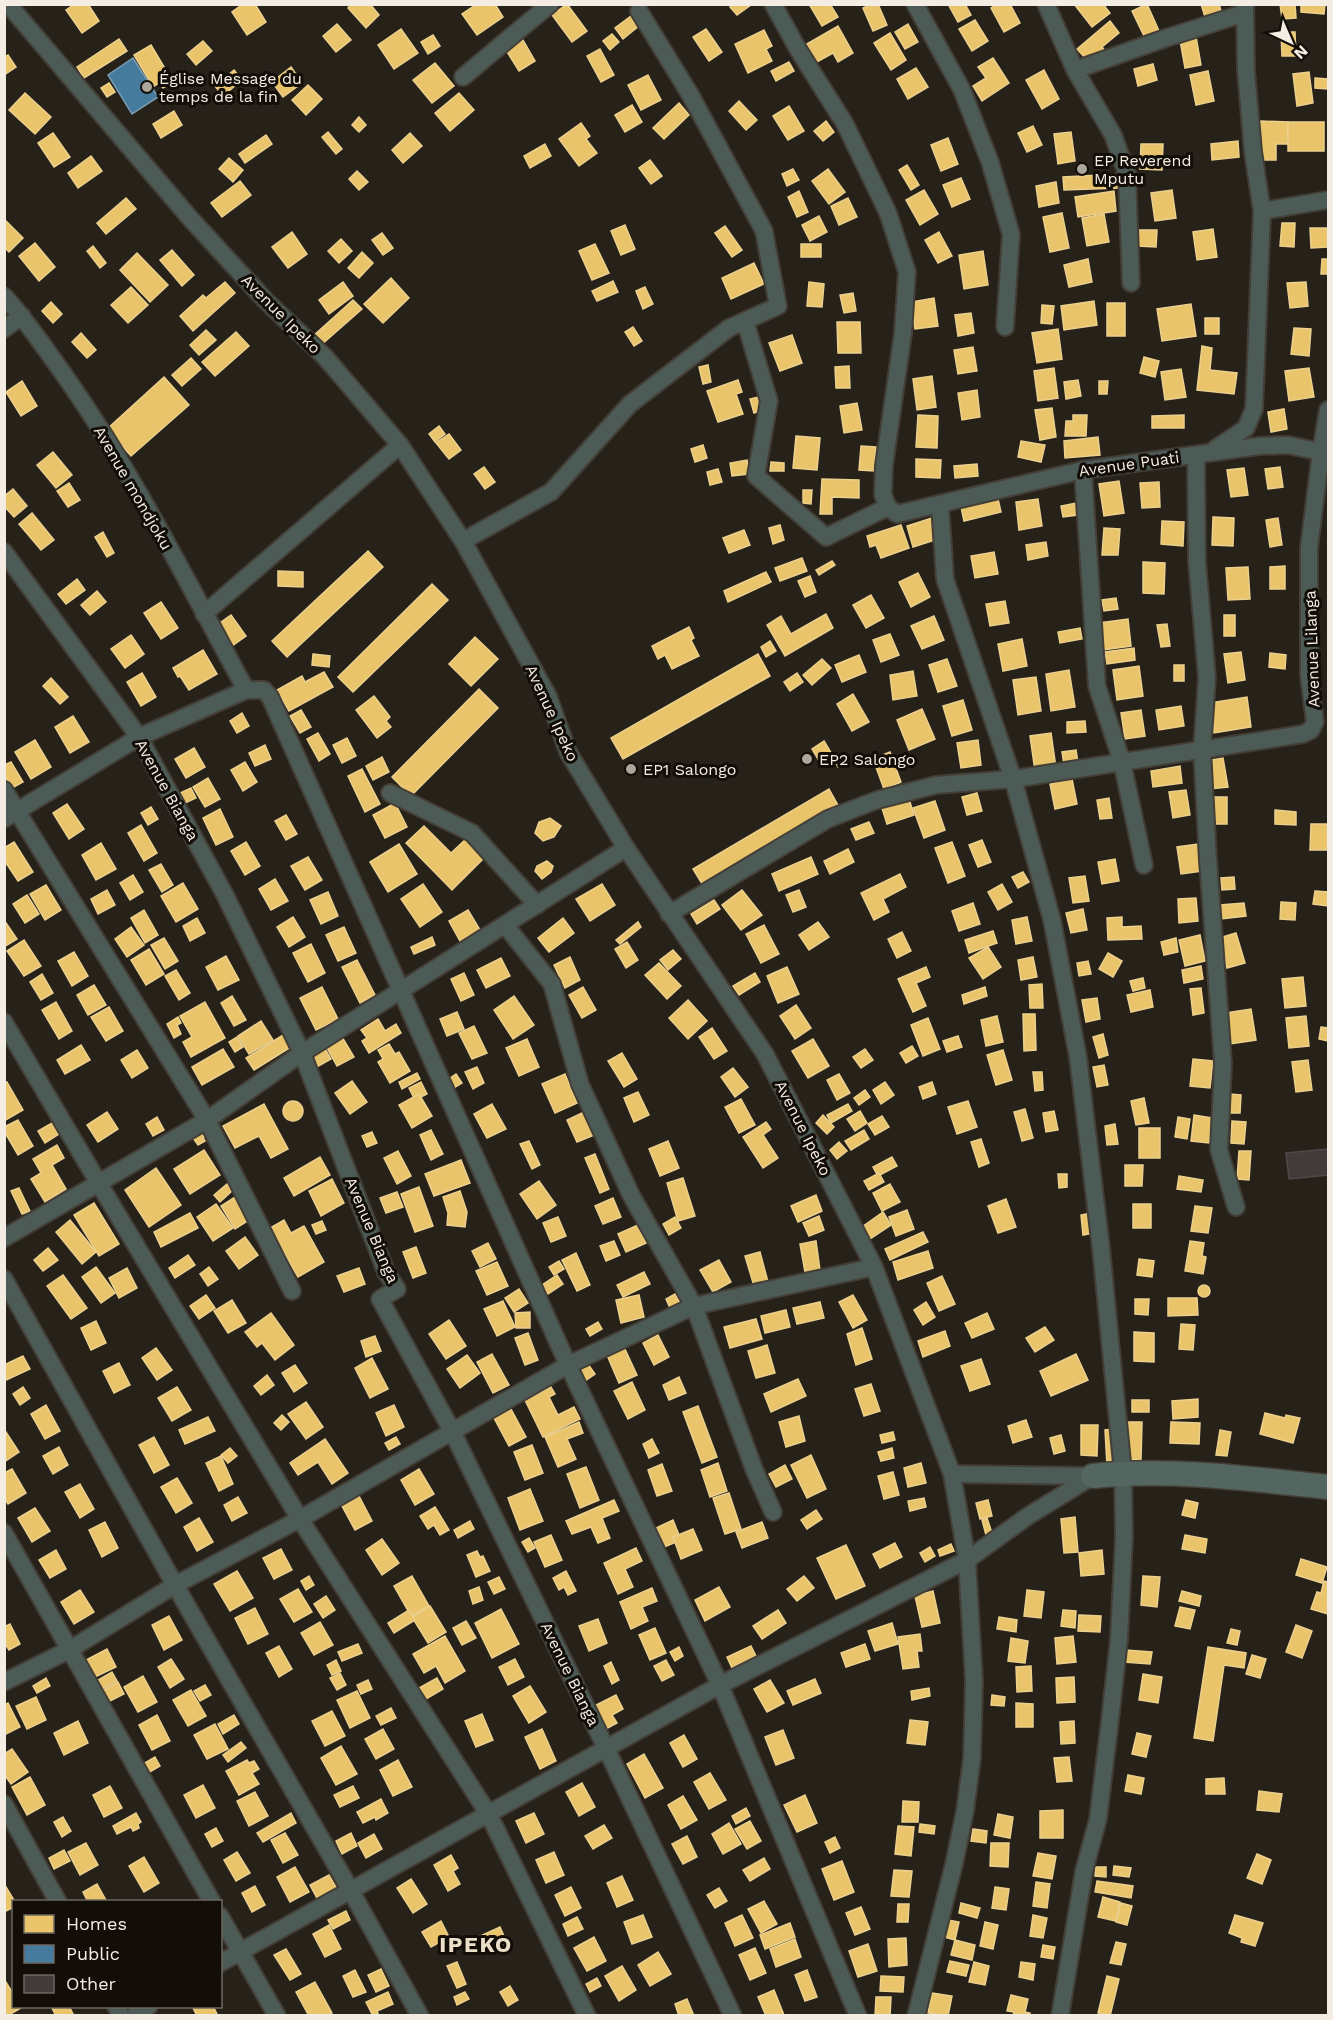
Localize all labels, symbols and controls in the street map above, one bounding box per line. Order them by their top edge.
north arrow [1261,12,1321,72]
text: N [1290,41,1312,63]
place label: Église Message du temps de la fin [159,69,302,106]
marker: Église Message du temps de la fin [140,80,154,94]
place label: EP Reverend Mputu [1094,151,1191,188]
marker: EP Reverend Mputu [1075,162,1089,176]
street label: Avenue Ipeko [237,270,325,358]
street label: Avenue mondjoku [90,423,176,553]
street label: Avenue Puati [1077,448,1181,480]
street label: Avenue Lilanga [1300,590,1324,708]
street label: Avenue Ipeko [521,662,583,764]
street label: Avenue Bianga [131,736,203,844]
place label: EP2 Salongo [819,750,915,769]
marker: EP2 Salongo [800,752,814,766]
place label: EP1 Salongo [643,760,736,779]
marker: EP1 Salongo [624,762,638,776]
street label: Avenue Ipeko [771,1077,835,1179]
street label: Avenue Bianga [341,1174,403,1286]
street label: Avenue Bianga [537,1619,603,1729]
legend [12,1900,222,2008]
text: Homes [66,1913,127,1934]
district label: IPEKO [439,1932,513,1957]
text: Public [66,1943,120,1964]
text: Other [66,1973,116,1994]

